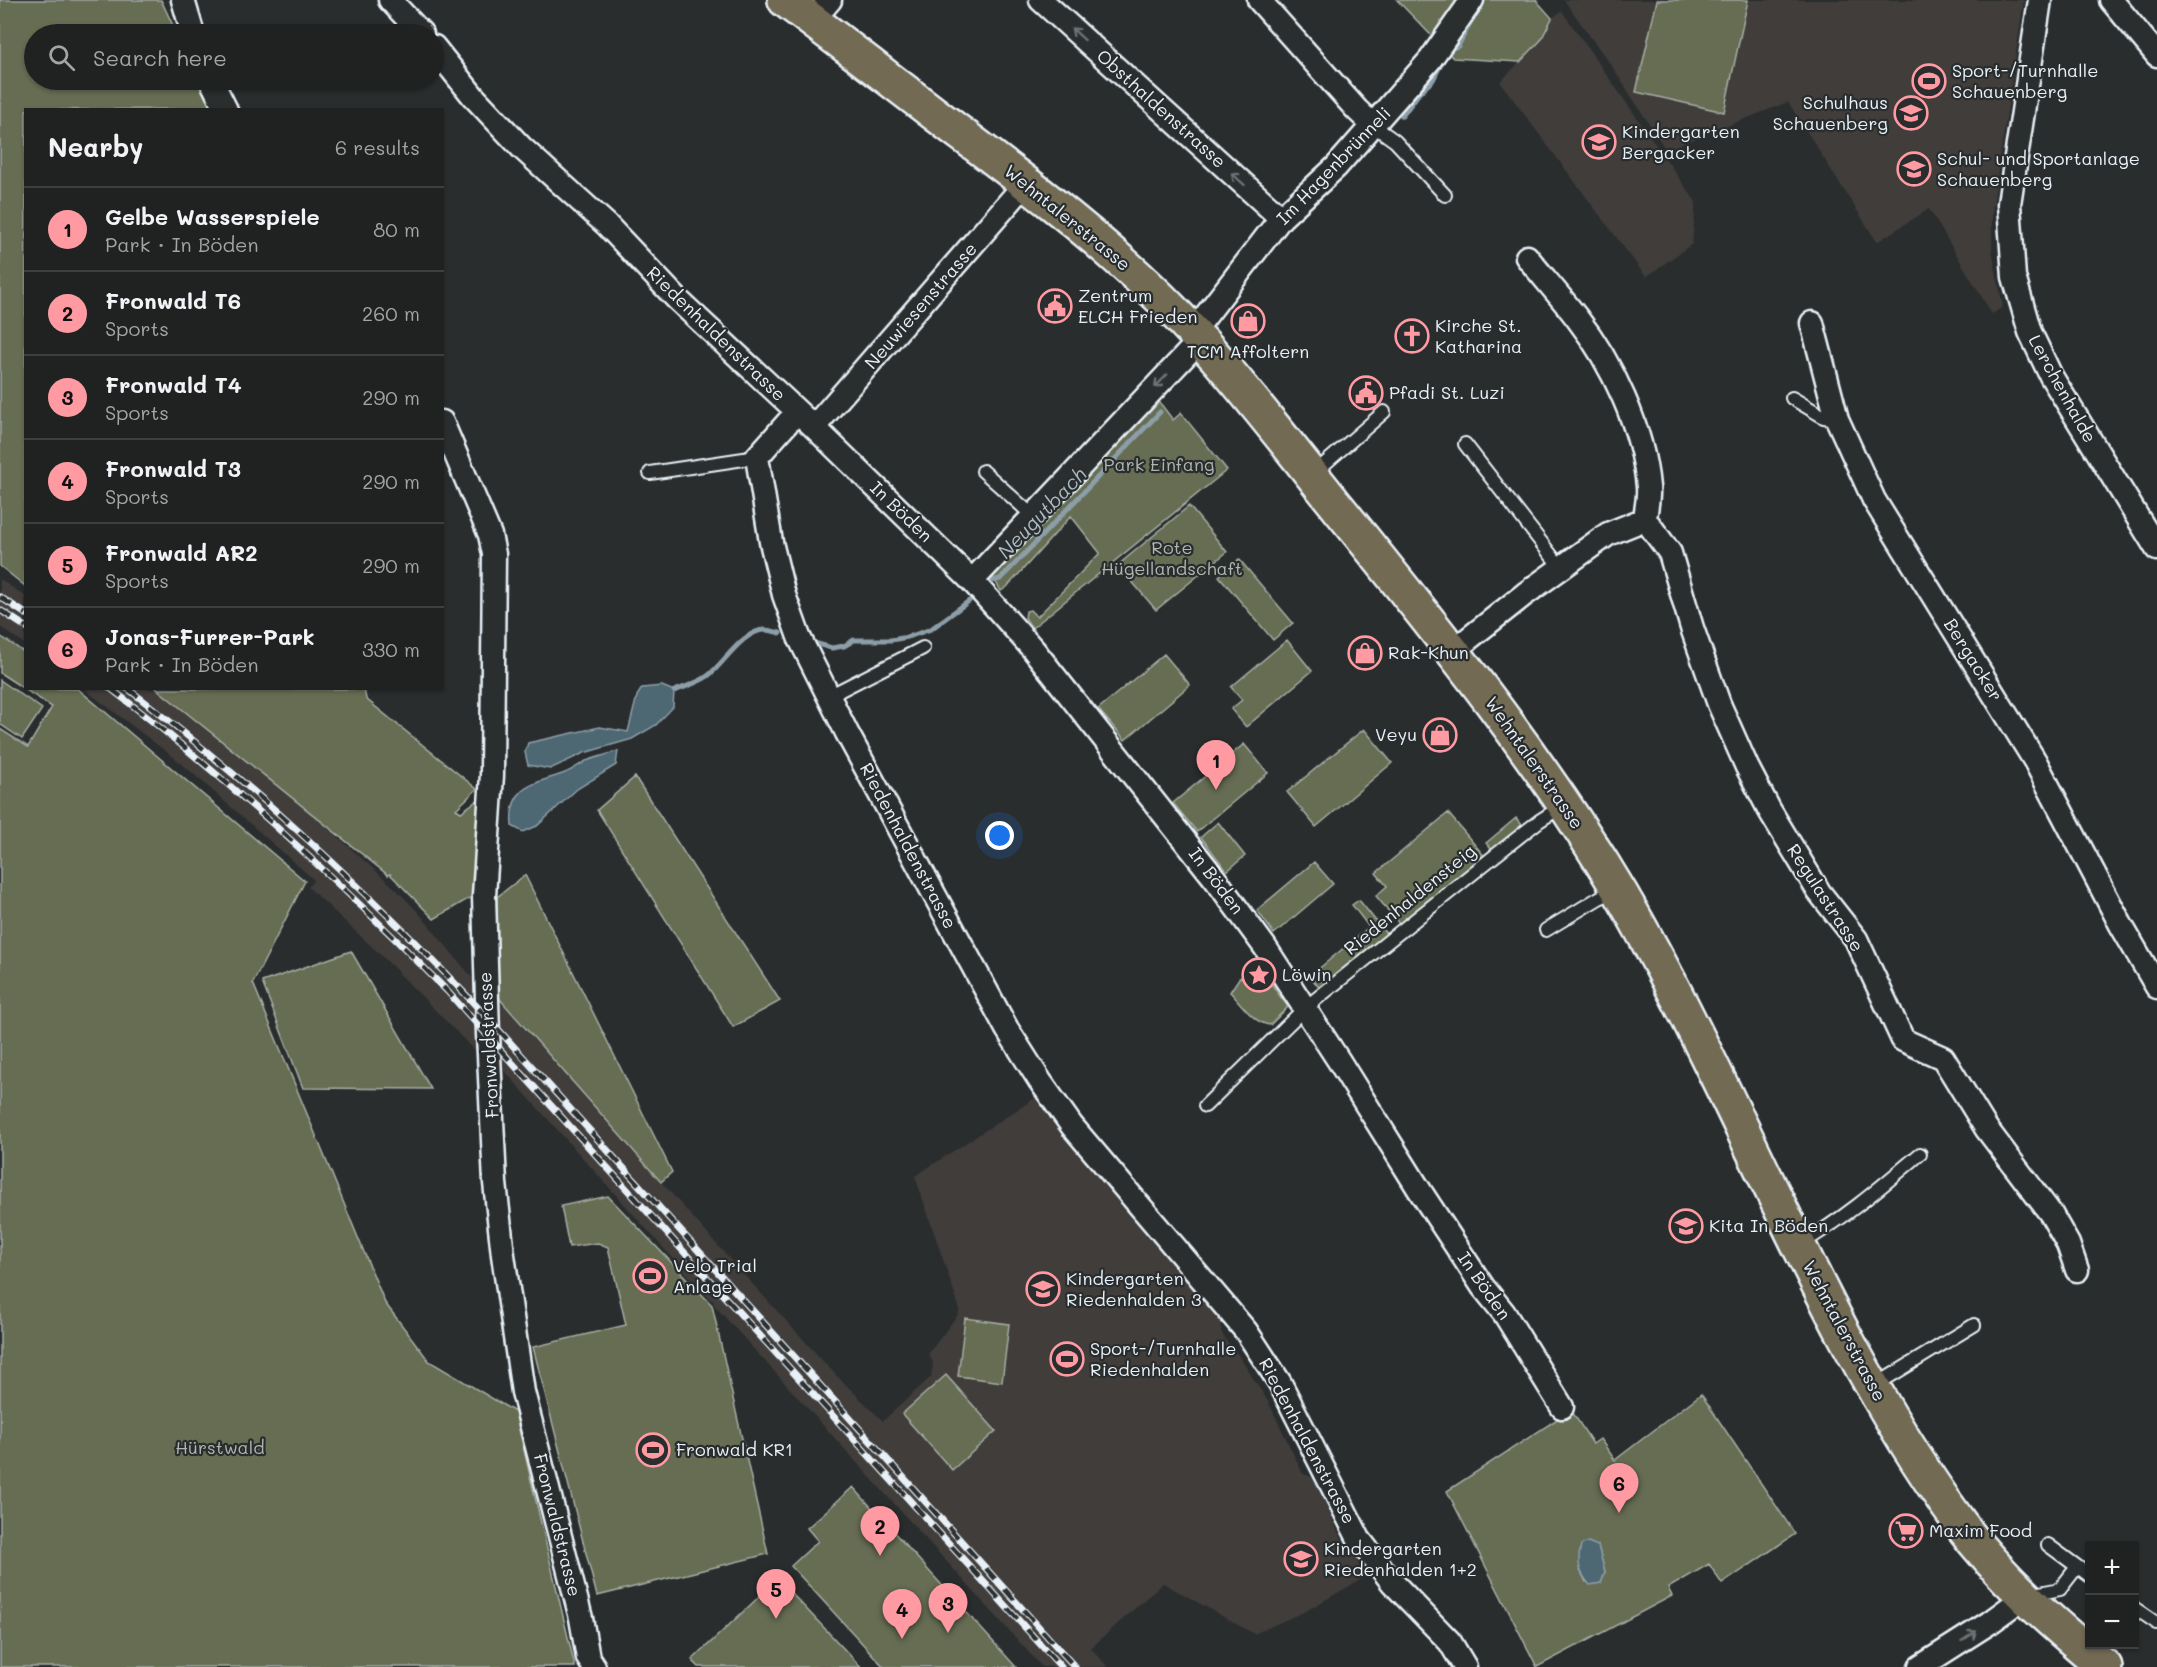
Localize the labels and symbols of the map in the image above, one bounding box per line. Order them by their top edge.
one-way arrow [1071,27,1086,41]
street label: Obsthaldenstrasse [1092,44,1232,173]
place label: Sport-/Turnhalle Schauenberg [1952,58,2098,103]
sports icon: Sport-/Turnhalle Schauenberg [1911,63,1947,99]
place label: Schulhaus Schauenberg [1773,90,1888,135]
school or university icon: Schulhaus Schauenberg [1893,95,1929,131]
street label: Im Hagenbrünneli [1271,101,1396,229]
place label: Kindergarten Bergacker [1622,119,1740,164]
school or university icon: Kindergarten Bergacker [1581,124,1617,160]
place label: Schul- und Sportanlage Schauenberg [1937,146,2140,191]
school or university icon: Schul- und Sportanlage Schauenberg [1896,151,1932,187]
street label: Wehntalerstrasse [999,159,1136,276]
one-way arrow [1231,172,1246,186]
street label: Neuwiesenstrasse [859,237,982,374]
street label: Riedenhaldenstrasse [642,261,791,406]
place label: Zentrum ELCH Frieden [1078,283,1198,328]
public building icon: Zentrum ELCH Frieden [1037,288,1073,324]
shop icon: TCM Affoltern [1230,303,1266,339]
place label: Kirche St. Katharina [1435,313,1522,358]
church icon: Kirche St. Katharina [1394,318,1430,354]
street label: Lerchenhalde [2023,330,2102,447]
place label: TCM Affoltern [1187,339,1309,363]
one-way arrow [1154,374,1169,389]
public building icon: Pfadi St. Luzi [1348,375,1384,411]
place label: Pfadi St. Luzi [1389,380,1505,404]
park label: Park Einfang [1104,452,1215,476]
water label: Neugutbach [991,461,1092,564]
street label: In Böden [865,476,938,547]
park label: Rote Hügellandschaft [1101,535,1243,580]
street label: Bergacker [1939,614,2009,705]
shop icon: Rak-Khun [1347,635,1383,671]
place label: Rak-Khun [1388,640,1469,664]
street label: Wehntalerstrasse [1480,691,1590,833]
shop icon: Veyu [1422,717,1458,753]
place label: Veyu [1375,722,1417,746]
pin: 1 [1196,740,1236,790]
street label: Riedenhaldenstrasse [855,758,963,933]
your location [985,821,1014,850]
street label: Riedenhaldensteig [1339,839,1480,960]
street label: Regulastrasse [1782,839,1870,956]
street label: In Böden [1184,842,1250,919]
place icon: Löwin [1241,957,1277,993]
place label: Löwin [1282,962,1332,986]
street label: Fronwaldstrasse [472,971,504,1119]
school or university icon: Kita In Böden [1668,1208,1704,1244]
place label: Kita In Böden [1709,1213,1828,1237]
street label: In Böden [1453,1247,1517,1324]
place label: Velo Trial Anlage [673,1253,757,1298]
street label: Wehntalerstrasse [1798,1256,1892,1405]
sports icon: Velo Trial Anlage [632,1258,668,1294]
place label: Kindergarten Riedenhalden 3 [1066,1266,1201,1311]
school or university icon: Kindergarten Riedenhalden 3 [1025,1271,1061,1307]
place label: Sport-/Turnhalle Riedenhalden [1090,1336,1236,1381]
sports icon: Sport-/Turnhalle Riedenhalden [1049,1341,1085,1377]
street label: Riedenhaldenstrasse [1254,1353,1362,1528]
sports icon: Fronwald KR1 [635,1432,671,1468]
park label: Hürstwald [175,1435,265,1459]
place label: Fronwald KR1 [676,1437,793,1461]
street label: Fronwaldstrasse [529,1451,587,1599]
pin: 6 [1600,1464,1638,1513]
pin: 2 [860,1506,900,1556]
supermarket icon: Maxim Food [1888,1513,1924,1549]
place label: Maxim Food [1929,1518,2032,1542]
place label: Kindergarten Riedenhalden 1+2 [1324,1536,1477,1581]
school or university icon: Kindergarten Riedenhalden 1+2 [1283,1541,1319,1577]
pin: 5 [756,1570,796,1619]
pin: 3 [928,1584,968,1633]
pin: 4 [882,1590,922,1639]
one-way arrow [1960,1629,1977,1641]

